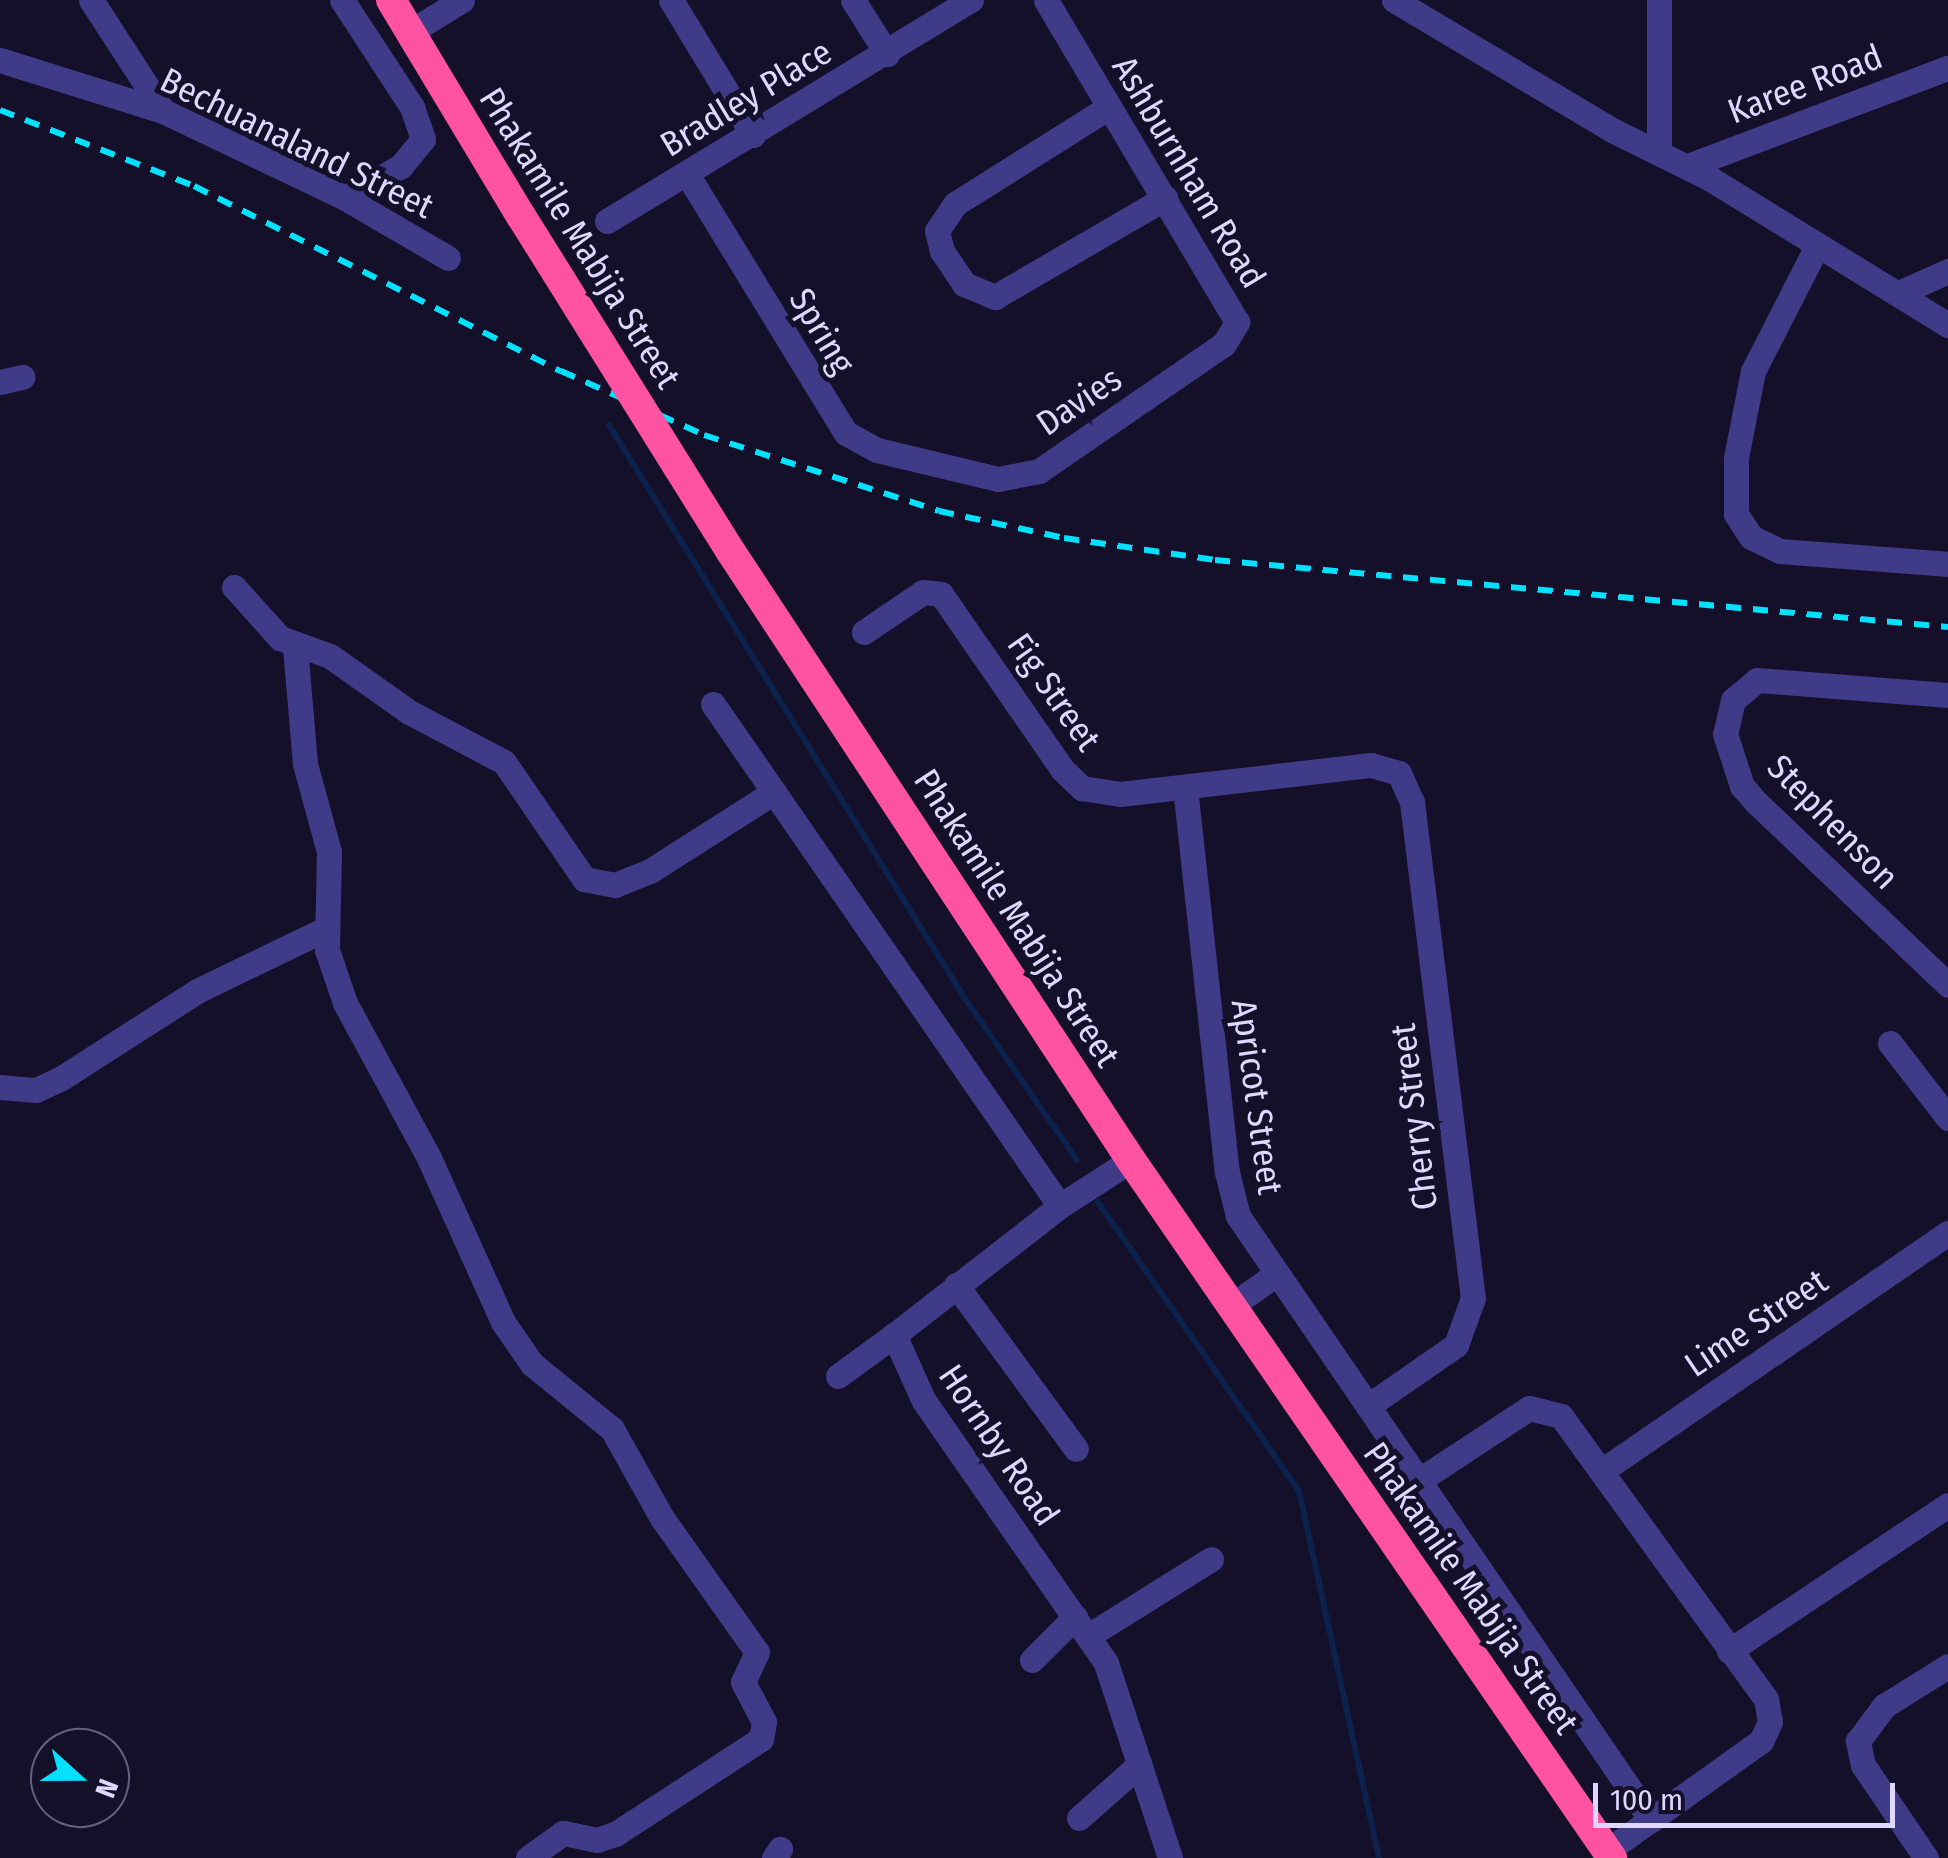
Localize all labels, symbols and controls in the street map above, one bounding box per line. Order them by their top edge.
street label: Bradley Place [653,31,839,165]
street label: Karee Road [1722,35,1888,133]
street label: Ashburnham Road [1103,49,1275,295]
street label: Bechuanaland Street [154,59,440,227]
street label: Phakamile Mabija Street [470,80,690,396]
street label: Spring [780,281,864,381]
street label: Davies [1029,358,1129,444]
street label: Fig Street [998,625,1110,759]
street label: Stephenson [1759,746,1907,898]
street label: Phakamile Mabija Street [905,761,1129,1075]
street label: Apricot Street [1223,997,1291,1197]
street label: Cherry Street [1382,1021,1446,1213]
street label: Lime Street [1677,1260,1835,1386]
street label: Hornby Road [930,1357,1068,1533]
street label: Phakamile Mabija Street [1355,1434,1587,1742]
north arrow [30,1728,130,1828]
scale bar [1598,1763,1900,1825]
text: N [88,1774,125,1802]
text: 100 m [1610,1782,1683,1818]

